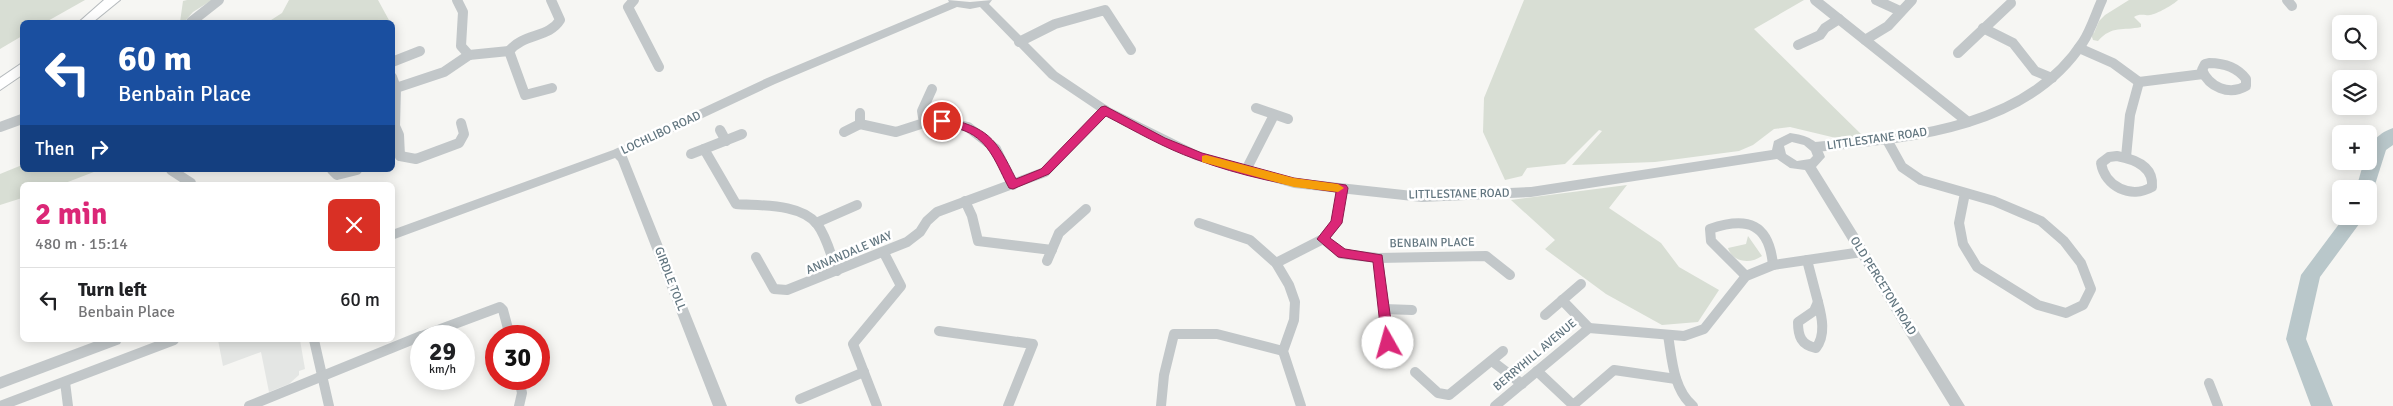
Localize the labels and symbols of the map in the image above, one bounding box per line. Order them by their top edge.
pin [921,100,963,142]
street label: LOCHLIBO ROAD [619,108,704,158]
street label: LITTLESTANE ROAD [1826,125,1928,153]
street label: LITTLESTANE ROAD [1408,186,1510,202]
street label: ANNANDALE WAY [804,228,894,278]
street label: OLD PERCETON ROAD [1847,234,1919,338]
street label: BENBAIN PLACE [1389,235,1475,251]
street label: GIRDLE TOLL [651,245,689,313]
position arrow [1361,316,1413,368]
street label: BERRYHILL AVENUE [1490,316,1580,394]
speed limit sign: 30 [485,325,550,390]

